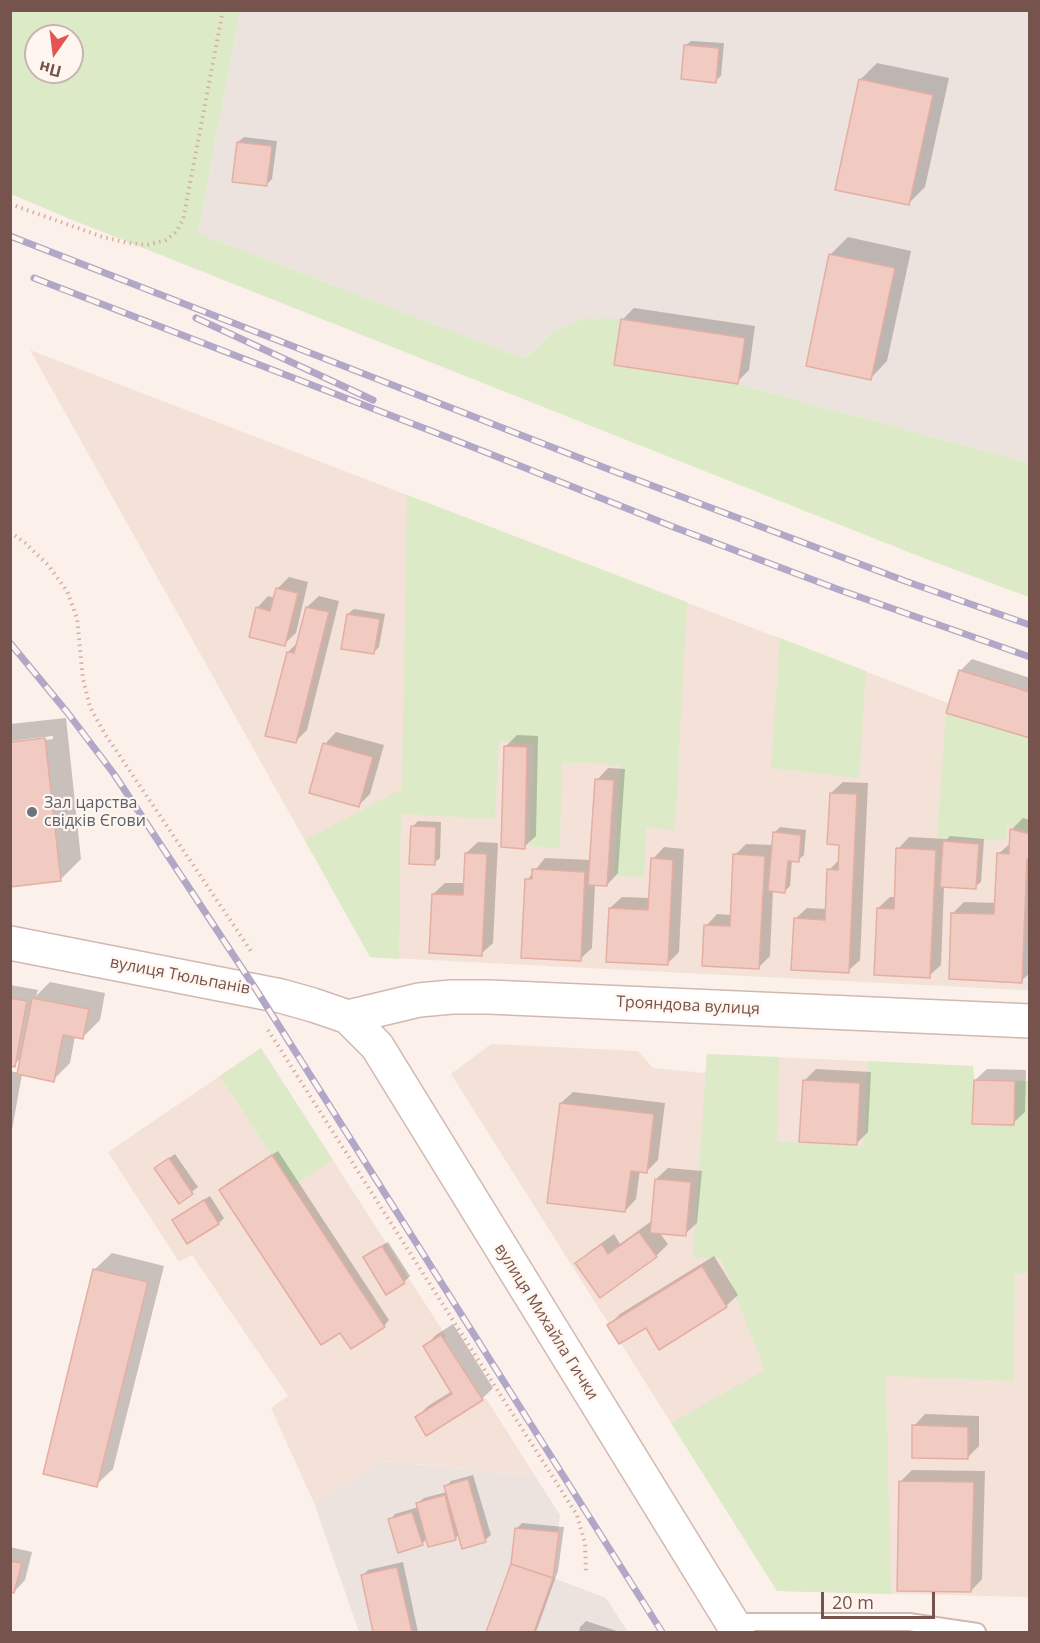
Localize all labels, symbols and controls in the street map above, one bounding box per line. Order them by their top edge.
north arrow [24,24,84,84]
text: Пн [37,56,64,83]
place label: Зал царства свідків Єгови [44,793,146,831]
marker: Зал царства свідків Єгови [25,805,39,819]
street label: вулиця Тюльпанів [108,953,252,999]
street label: Трояндова вулиця [616,993,760,1019]
street label: вулиця Михайла Гички [490,1240,602,1404]
scale bar [824,1580,938,1618]
text: 20 m [832,1590,874,1614]

